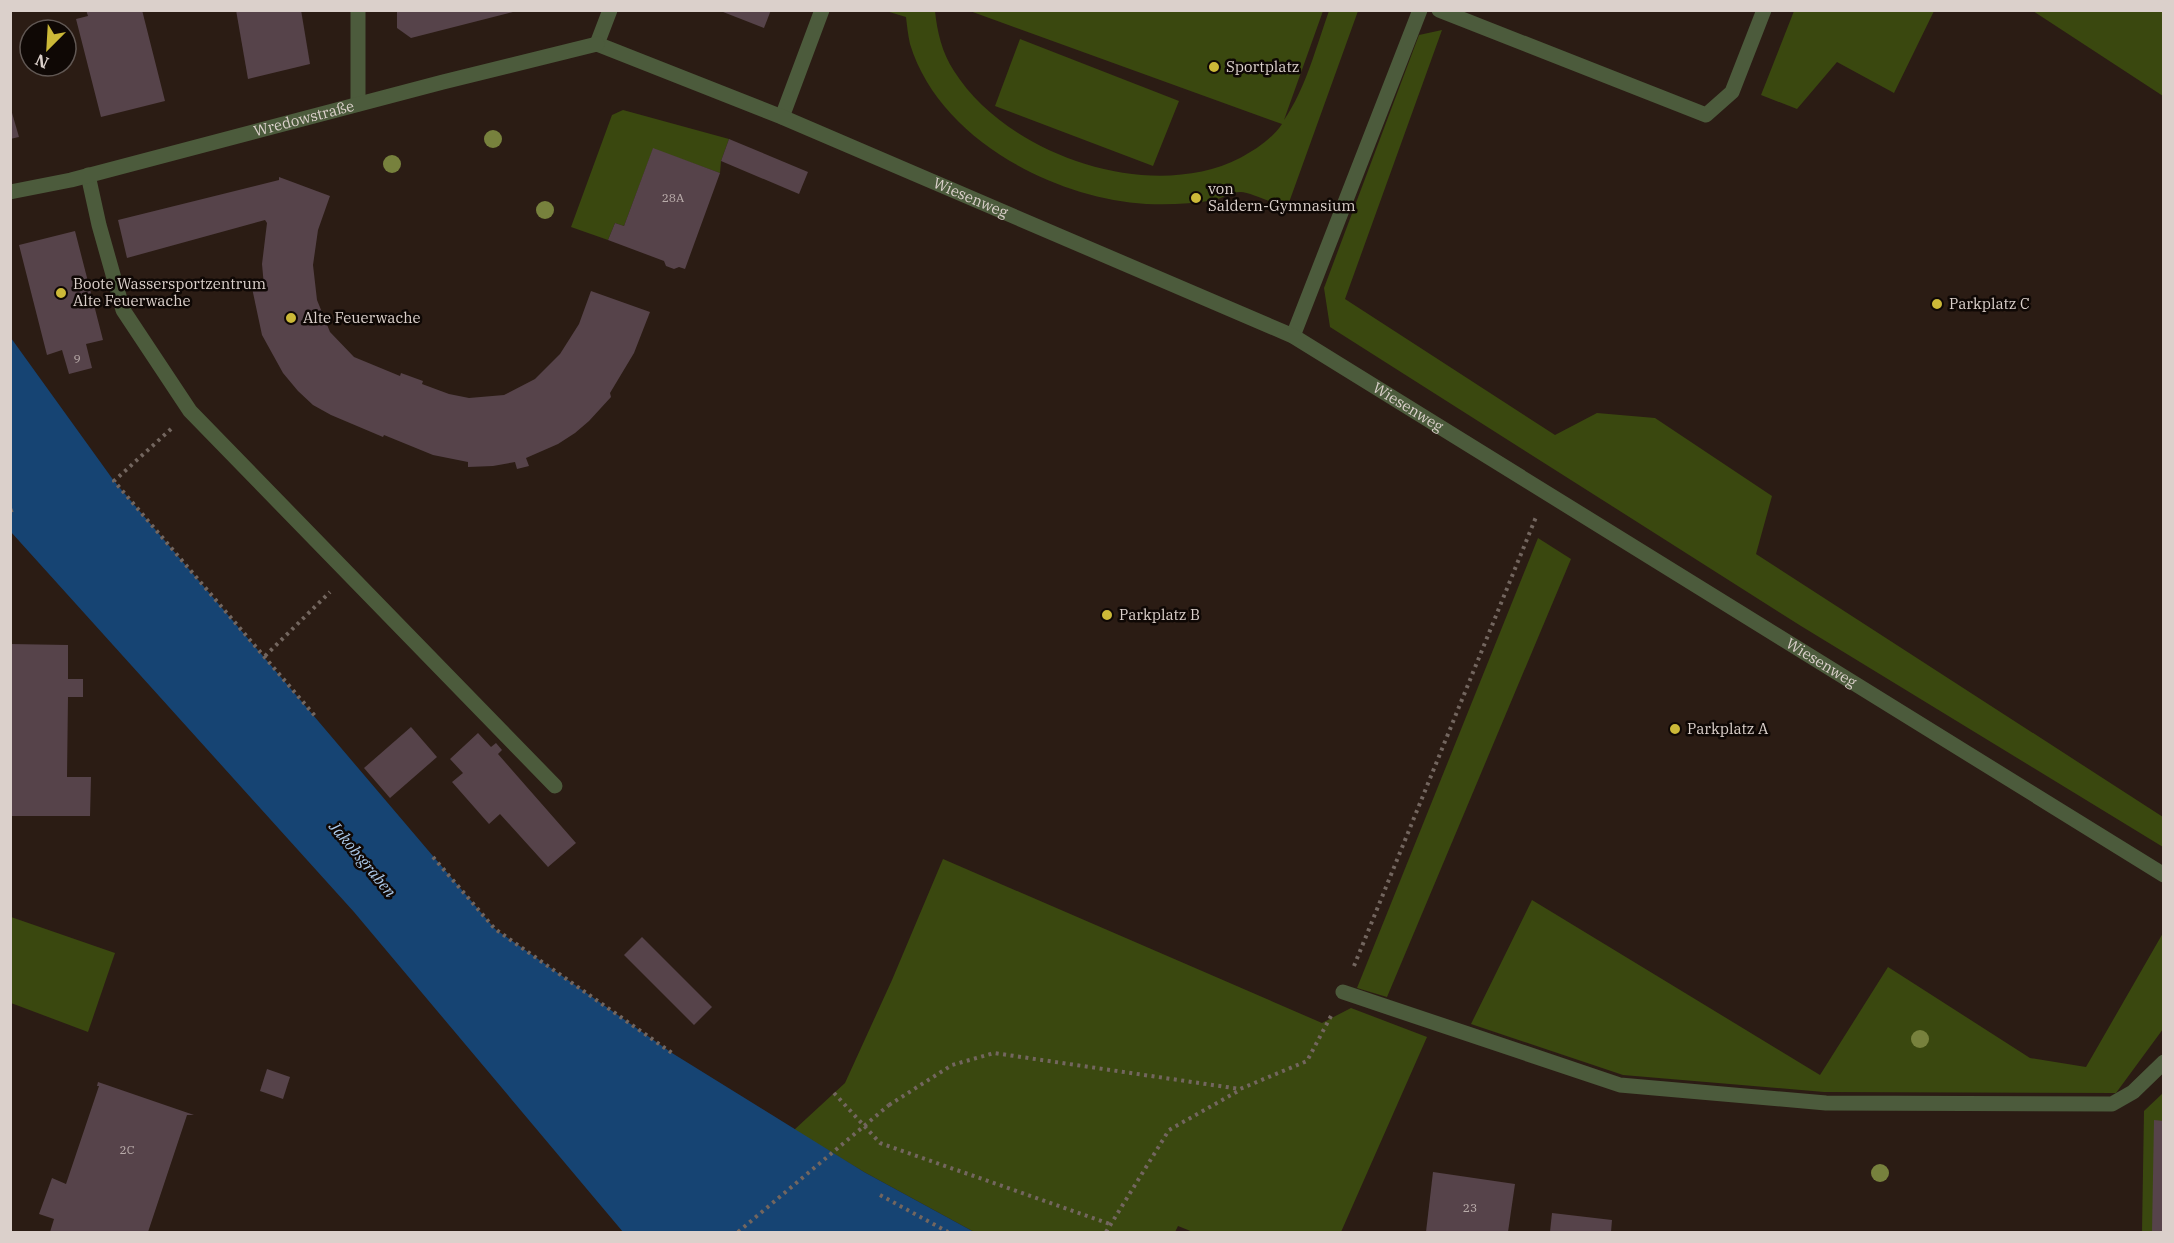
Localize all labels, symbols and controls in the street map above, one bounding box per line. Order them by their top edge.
north arrow [18,18,78,78]
text: N [32,50,52,73]
place label: Sportplatz [1226,57,1299,76]
marker: Sportplatz [1207,60,1221,74]
street label: Wredowstraße [251,96,356,140]
street label: Wiesenweg [930,173,1011,222]
place label: von Saldern-Gymnasium [1208,179,1356,215]
house number: 28A [662,190,685,205]
marker: von Saldern-Gymnasium [1189,191,1203,205]
place label: Boote Wassersportzentrum Alte Feuerwache [73,274,266,310]
marker: Boote Wassersportzentrum Alte Feuerwache [54,286,68,300]
place label: Parkplatz C [1949,294,2030,313]
marker: Parkplatz C [1930,297,1944,311]
place label: Alte Feuerwache [303,308,421,327]
marker: Alte Feuerwache [284,311,298,325]
house number: 9 [73,351,81,366]
street label: Wiesenweg [1369,378,1447,436]
place label: Parkplatz B [1119,605,1200,624]
marker: Parkplatz B [1100,608,1114,622]
street label: Wiesenweg [1783,633,1860,691]
place label: Parkplatz A [1687,719,1769,738]
marker: Parkplatz A [1668,722,1682,736]
water label: Jakobsgraben [325,816,401,901]
house number: 2C [120,1142,135,1157]
house number: 23 [1463,1200,1477,1215]

